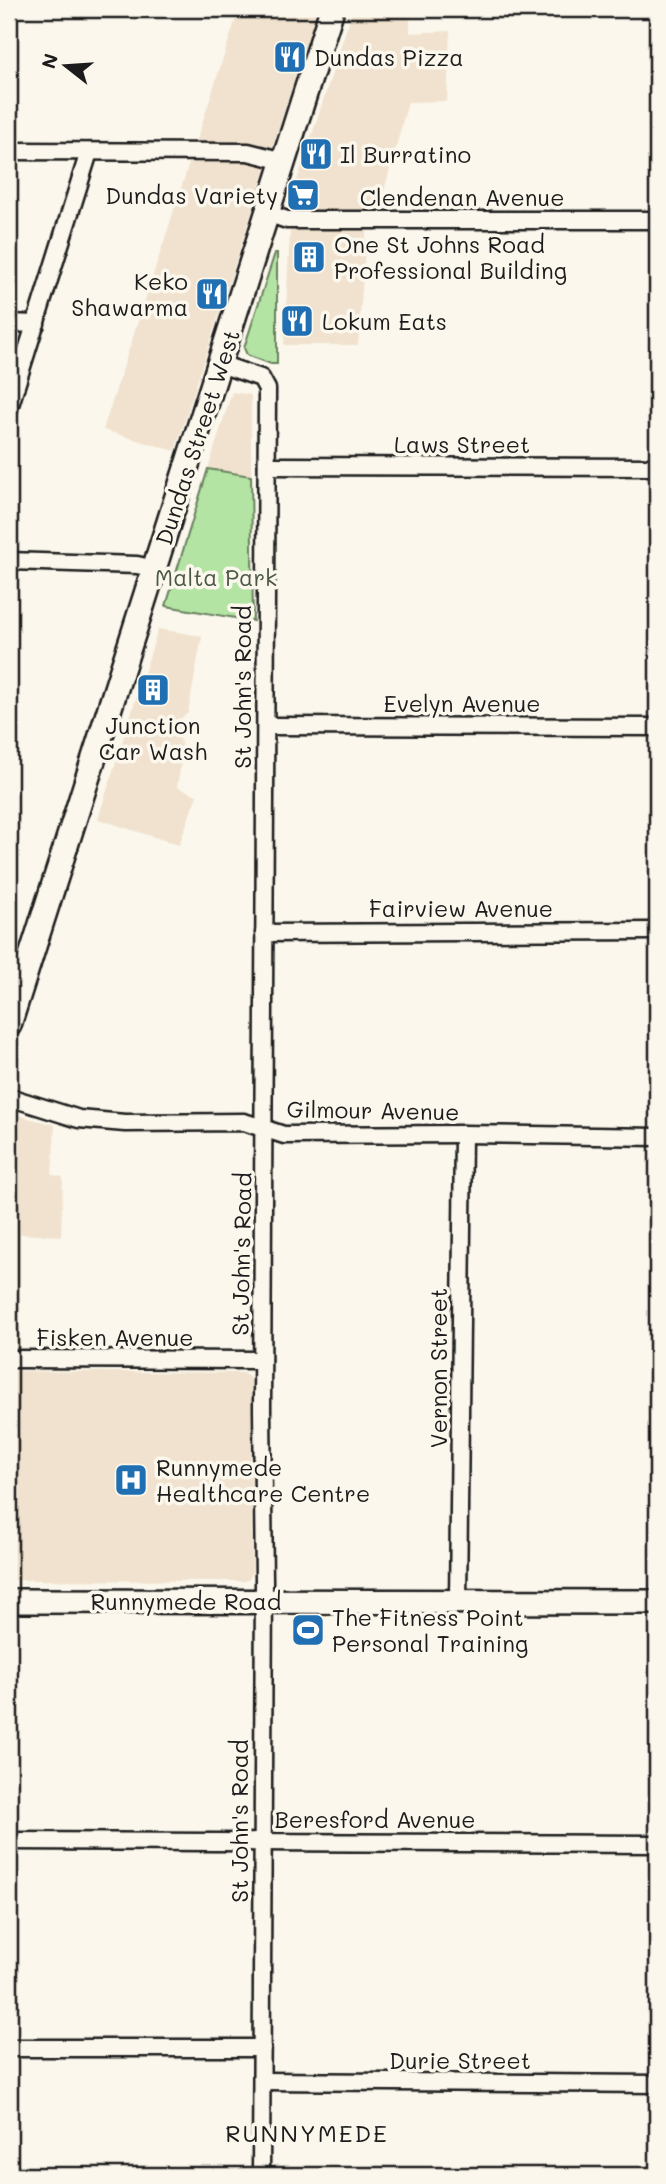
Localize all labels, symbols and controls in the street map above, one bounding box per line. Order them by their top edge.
north arrow [32,32,102,102]
restaurant icon: Dundas Pizza [271,38,309,76]
place label: Dundas Pizza [314,42,464,72]
text: N [35,50,63,71]
restaurant icon: Il Burratino [297,135,335,173]
place label: Il Burratino [340,139,471,169]
supermarket icon: Dundas Variety [284,176,322,214]
place label: Dundas Variety [105,180,278,210]
street label: Clendenan Avenue [360,182,564,212]
place label: One St Johns Road Professional Building [334,229,567,285]
building icon: One St Johns Road Professional Building [290,238,328,276]
place label: Keko Shawarma [71,266,188,322]
restaurant icon: Keko Shawarma [193,275,231,313]
restaurant icon: Lokum Eats [278,302,316,340]
place label: Lokum Eats [322,306,447,336]
street label: Dundas Street West [148,325,246,549]
street label: Laws Street [394,429,530,459]
park label: Malta Park [155,562,277,592]
street label: St John's Road [227,605,257,769]
building icon: Junction Car Wash [134,671,172,709]
street label: Evelyn Avenue [383,688,541,718]
place label: Junction Car Wash [99,710,207,766]
street label: Fairview Avenue [369,893,553,923]
street label: Gilmour Avenue [286,1093,460,1127]
street label: St John's Road [225,1172,257,1336]
street label: Vernon Street [423,1288,453,1448]
street label: Fisken Avenue [36,1322,194,1352]
place label: Runnymede Healthcare Centre [156,1452,370,1508]
hospital icon: Runnymede Healthcare Centre [112,1461,150,1499]
street label: Runnymede Road [91,1586,281,1616]
place label: The Fitness Point Personal Training [332,1602,528,1658]
sports icon: The Fitness Point Personal Training [289,1611,327,1649]
street label: St John's Road [224,1739,254,1903]
street label: Beresford Avenue [274,1804,476,1834]
street label: Durie Street [389,2045,531,2075]
district label: RUNNYMEDE [225,2117,389,2148]

